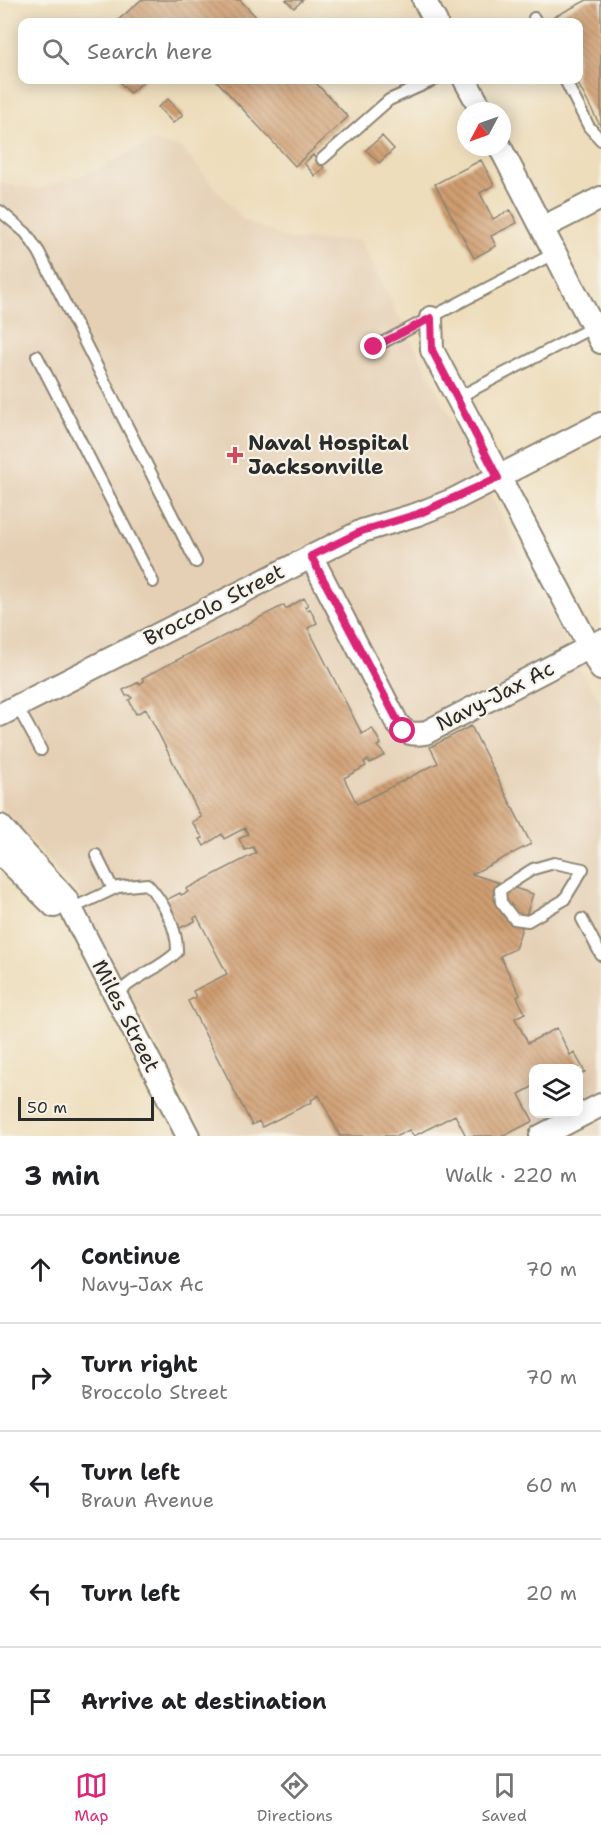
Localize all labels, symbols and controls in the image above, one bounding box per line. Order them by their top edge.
search box [18,18,583,84]
icon: search [39,35,72,68]
text: Search here [87,37,213,66]
north arrow [457,102,511,156]
route end [360,333,386,359]
place label: Naval Hospital Jacksonville [248,429,409,481]
marker: Naval Hospital Jacksonville [226,446,244,464]
street label: Broccolo Street [139,557,289,653]
street label: Navy-Jax Ac [431,654,559,738]
route start [389,717,415,743]
street label: Miles Street [86,955,166,1077]
map controls [529,1064,583,1118]
button: layers [529,1064,583,1118]
scale bar [18,1094,154,1122]
text: 50 m [27,1097,67,1118]
text: 3 min [24,1158,100,1193]
text: Walk · 220 m [445,1162,577,1188]
text: Continue [81,1242,181,1271]
icon: ahead [24,1253,57,1286]
text: 70 m [525,1256,577,1282]
text: Navy-Jax Ac [81,1271,204,1297]
text: Turn right [81,1350,198,1379]
icon: right [24,1361,57,1394]
text: 70 m [525,1364,577,1390]
text: Broccolo Street [81,1379,228,1405]
text: Turn left [81,1458,180,1487]
icon: left [24,1469,57,1502]
text: 60 m [525,1472,577,1498]
text: Braun Avenue [81,1487,214,1513]
icon: left [24,1577,57,1610]
text: Turn left [81,1579,180,1608]
text: 20 m [526,1580,577,1606]
icon: arrive [24,1685,57,1718]
text: Arrive at destination [81,1687,327,1716]
tab: Map [74,1769,108,1826]
tab: Directions [257,1769,333,1826]
tab: Saved [481,1769,527,1826]

